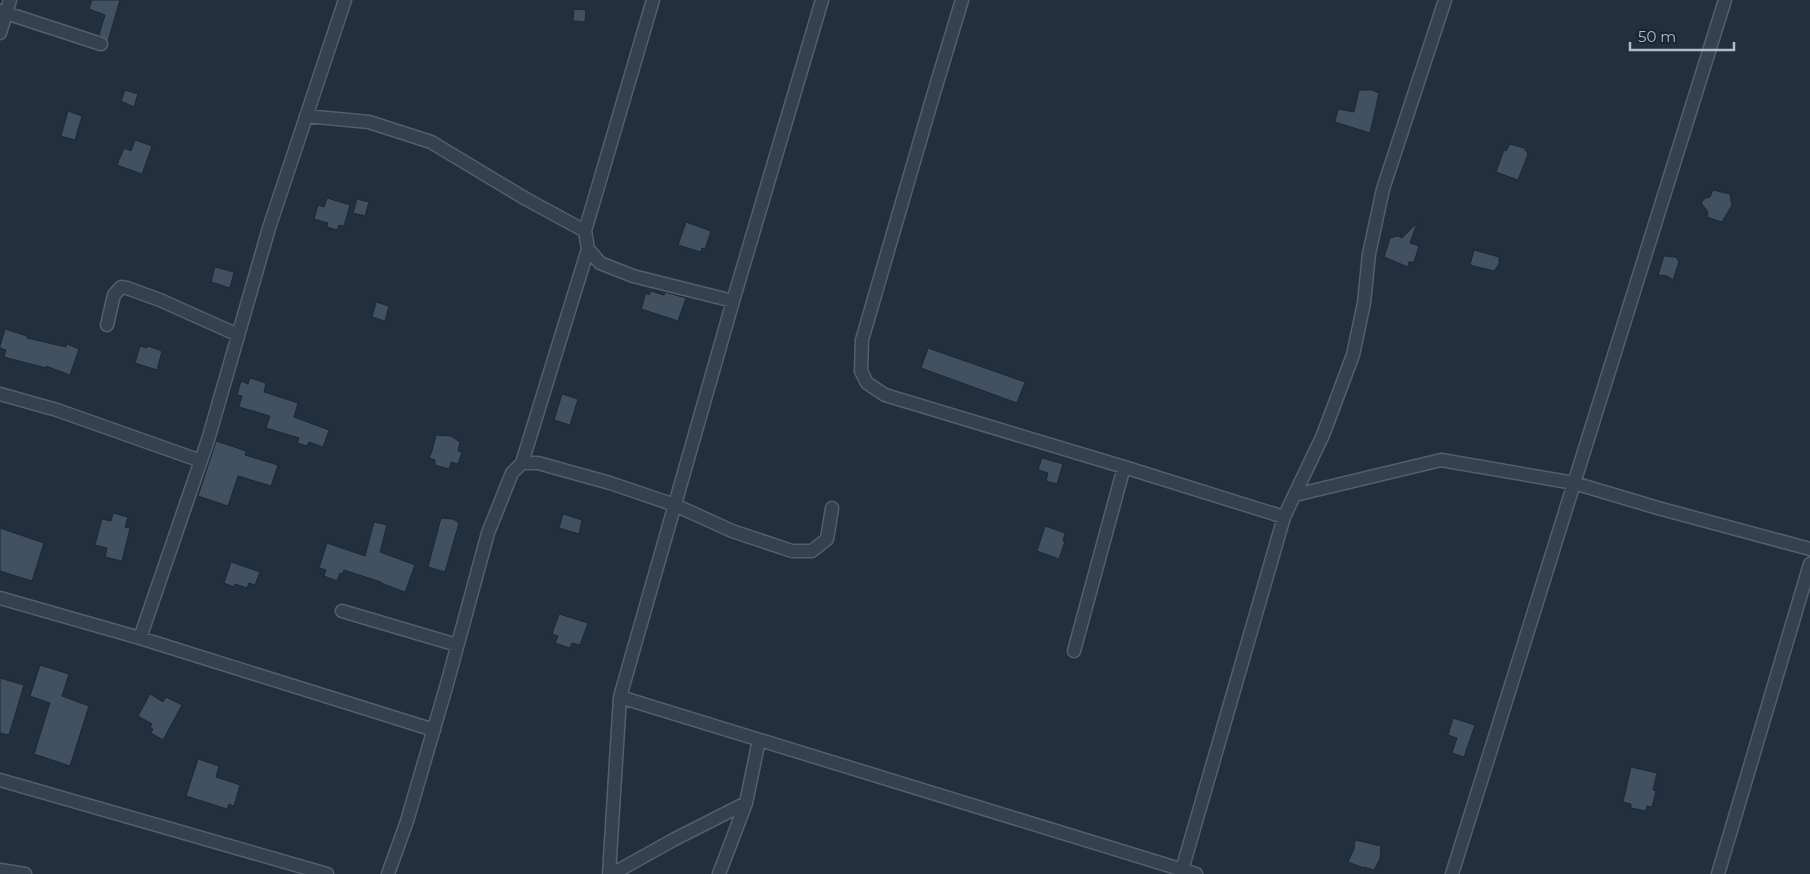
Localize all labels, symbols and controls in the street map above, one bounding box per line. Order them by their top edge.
scale bar [1630,20,1734,52]
text: 50 m [1638,27,1676,46]

